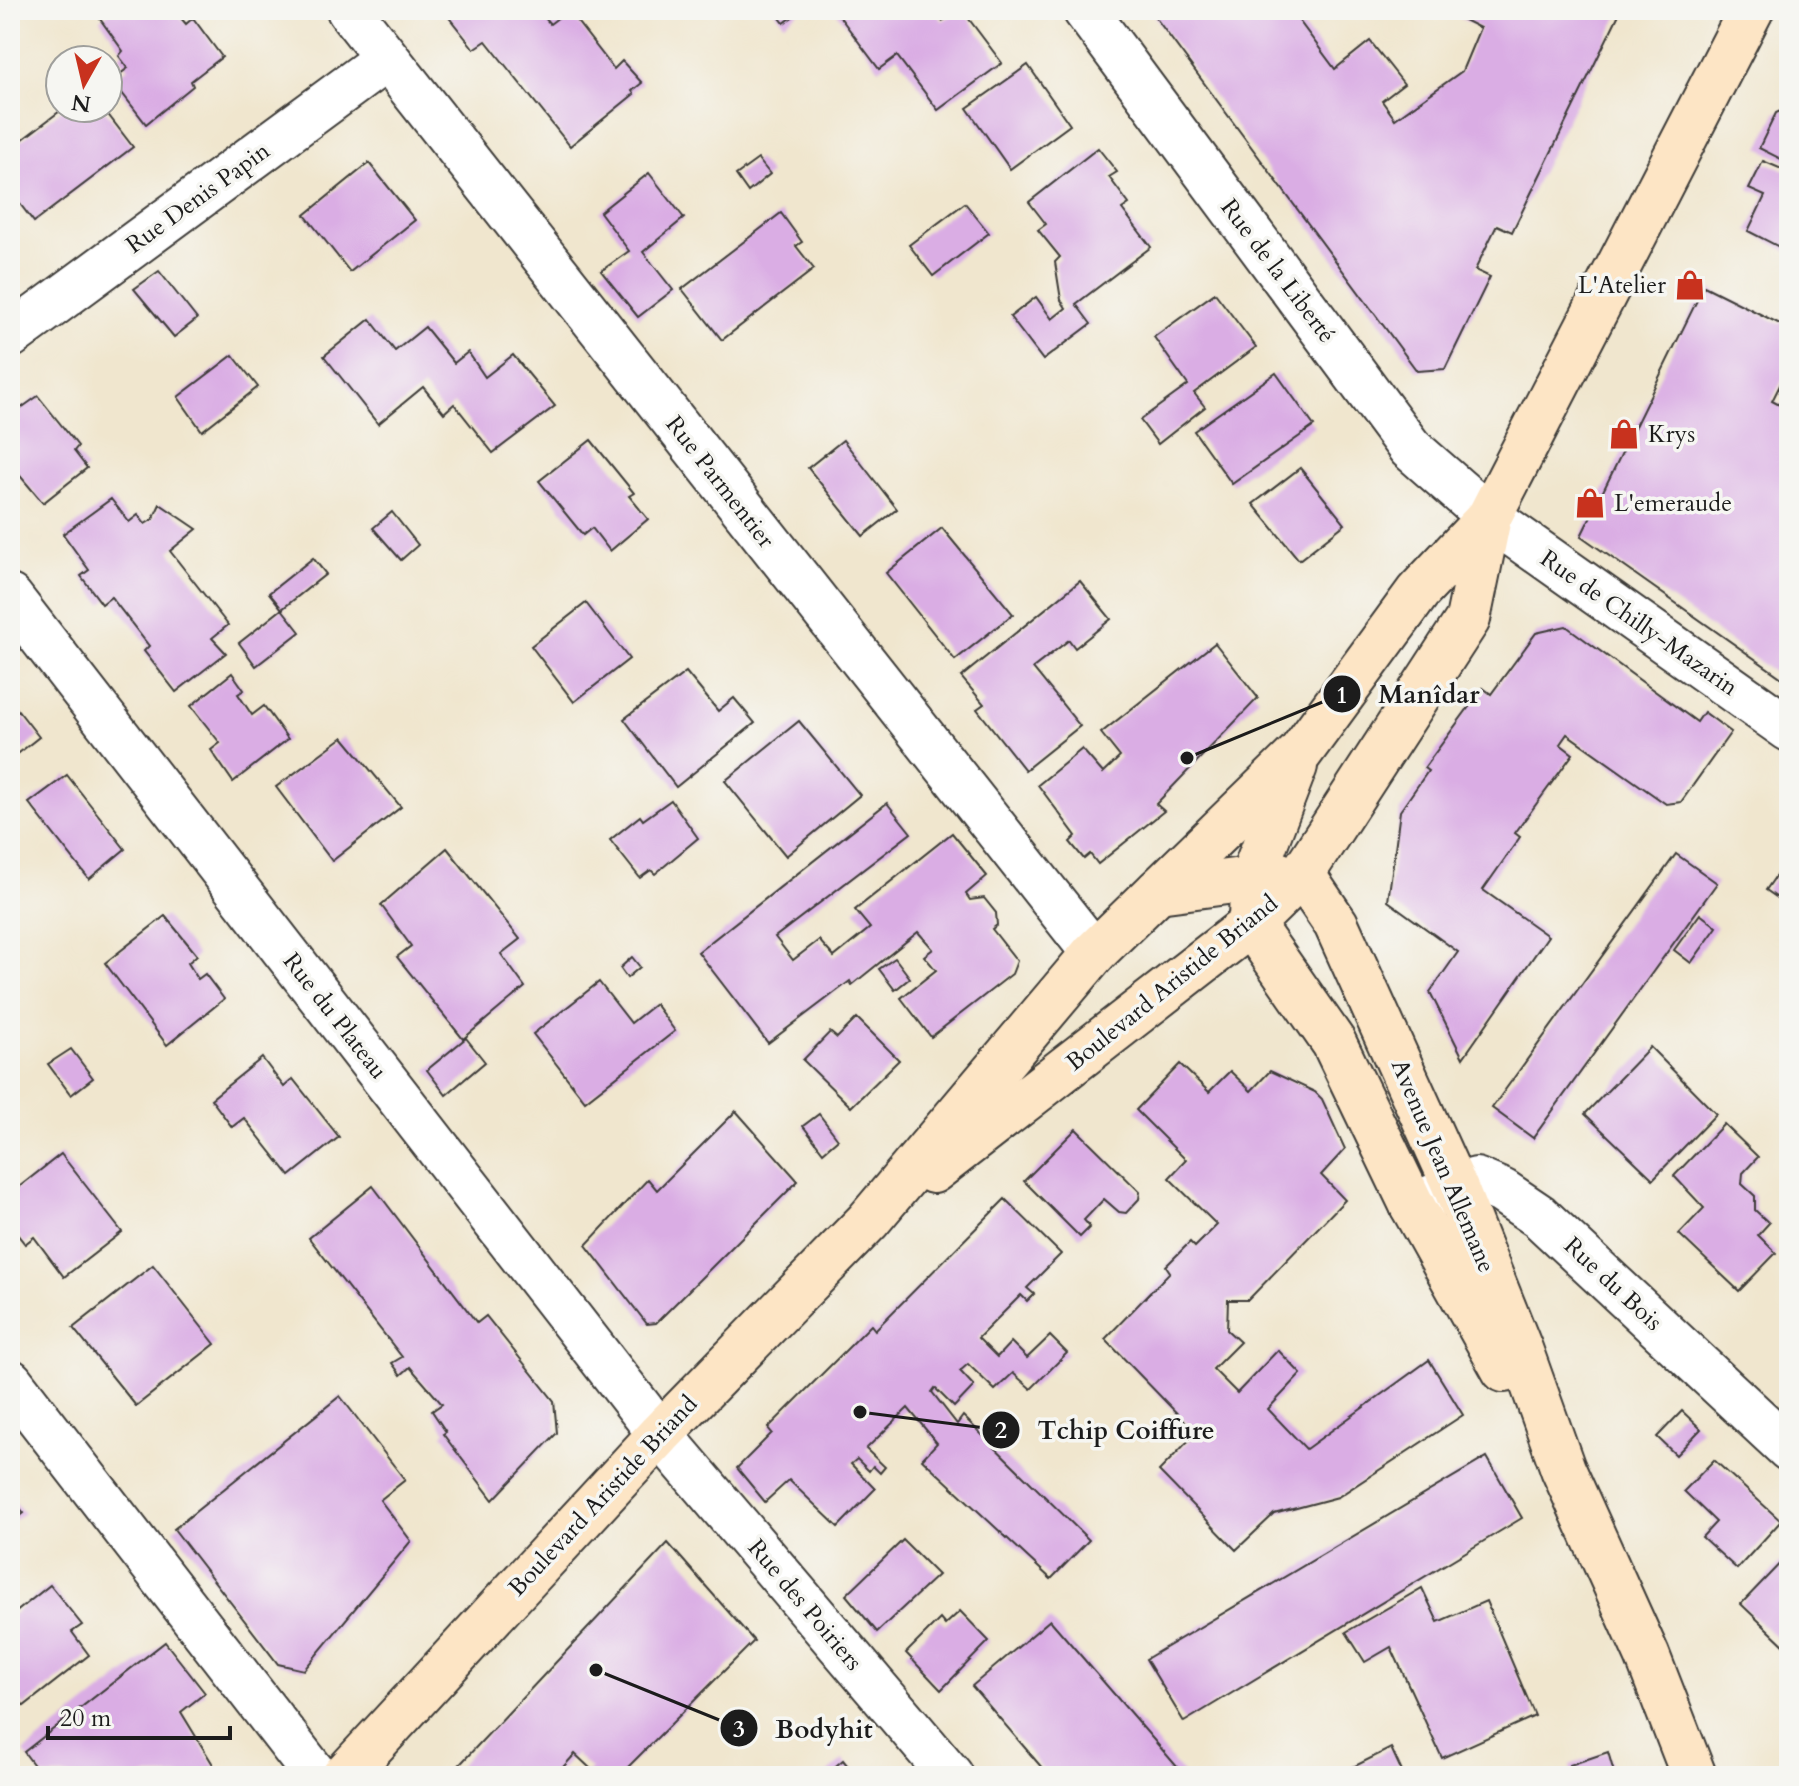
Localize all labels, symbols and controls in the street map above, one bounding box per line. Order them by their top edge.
north arrow [44,44,124,124]
text: N [70,87,93,119]
street label: Rue Denis Papin [119,134,277,261]
street label: Rue de la Liberté [1213,192,1343,350]
shop icon: L'Atelier [1673,268,1707,302]
place label: L'Atelier [1578,269,1666,302]
street label: Rue Parmentier [658,409,782,555]
shop icon: Krys [1607,417,1641,451]
place label: Krys [1648,418,1695,451]
shop icon: L'emeraude [1573,486,1607,520]
place label: L'emeraude [1614,487,1732,520]
street label: Rue de Chilly-Mazarin [1534,542,1745,704]
callout: Manîdar [1322,669,1495,719]
text: Manîdar [1378,677,1480,712]
text: 1 [1336,679,1348,712]
street label: Boulevard Aristide Briand [1059,887,1285,1079]
street label: Rue du Plateau [275,946,395,1086]
street label: Avenue Jean Allemane [1383,1054,1503,1278]
street label: Rue du Bois [1557,1230,1669,1338]
street label: Boulevard Aristide Briand [501,1388,705,1604]
callout: Tchip Coiffure [981,1405,1230,1455]
text: Tchip Coiffure [1037,1413,1215,1448]
text: 2 [995,1414,1007,1447]
street label: Rue des Poiriers [740,1532,870,1678]
scale bar [48,1690,230,1740]
text: 20 m [60,1702,112,1735]
callout: Bodyhit [719,1703,888,1753]
text: Bodyhit [775,1712,873,1747]
text: 3 [733,1713,745,1746]

